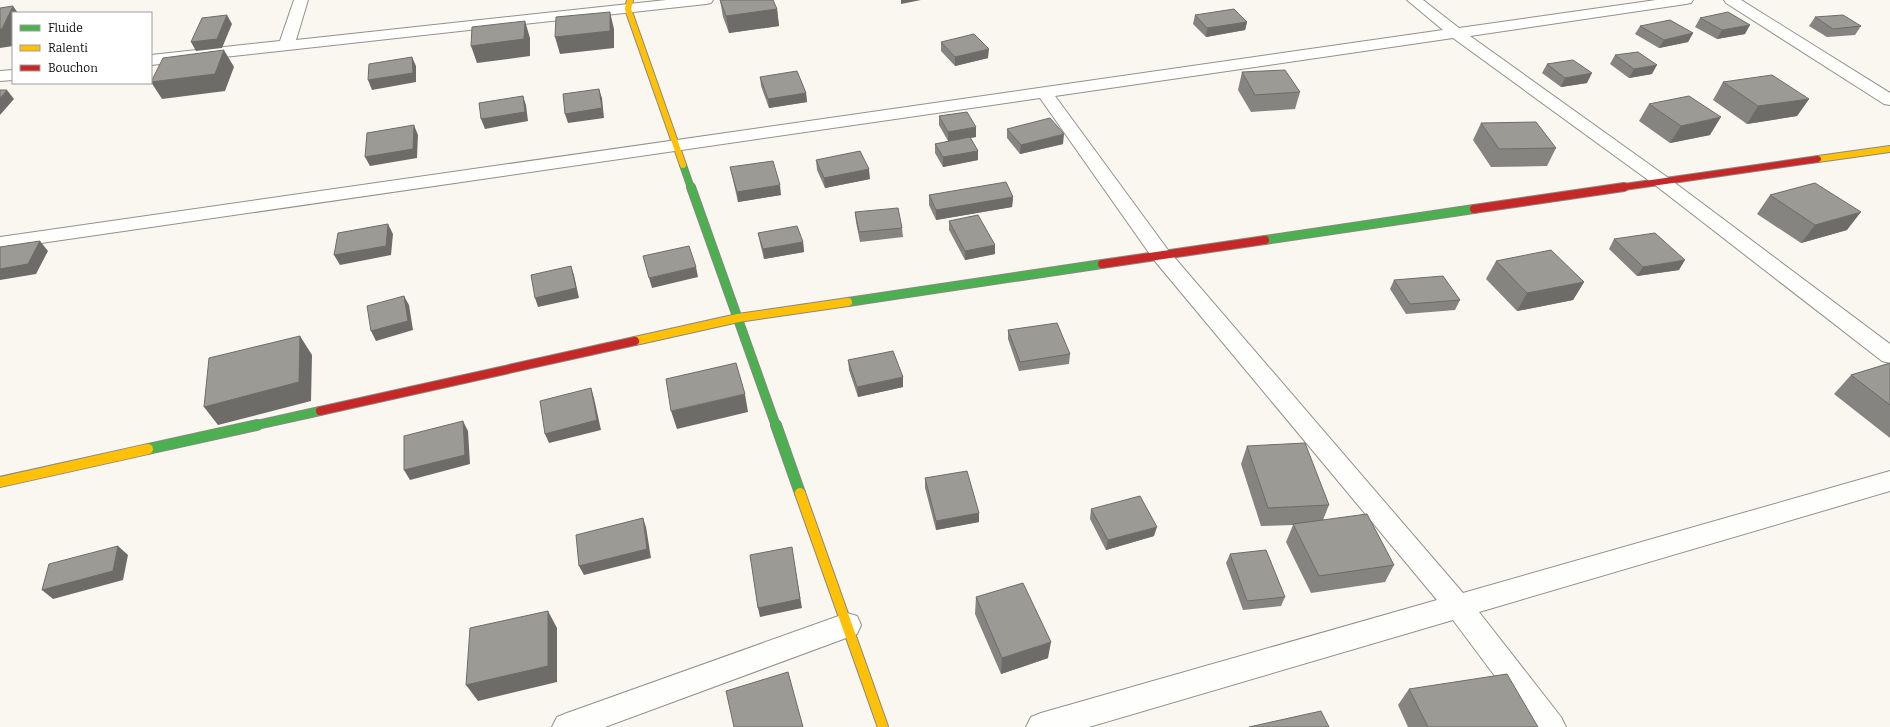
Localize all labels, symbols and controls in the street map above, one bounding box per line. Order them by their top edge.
legend [12,12,152,84]
text: Fluide [48,21,83,35]
text: Ralenti [48,41,88,55]
text: Bouchon [48,61,98,75]

